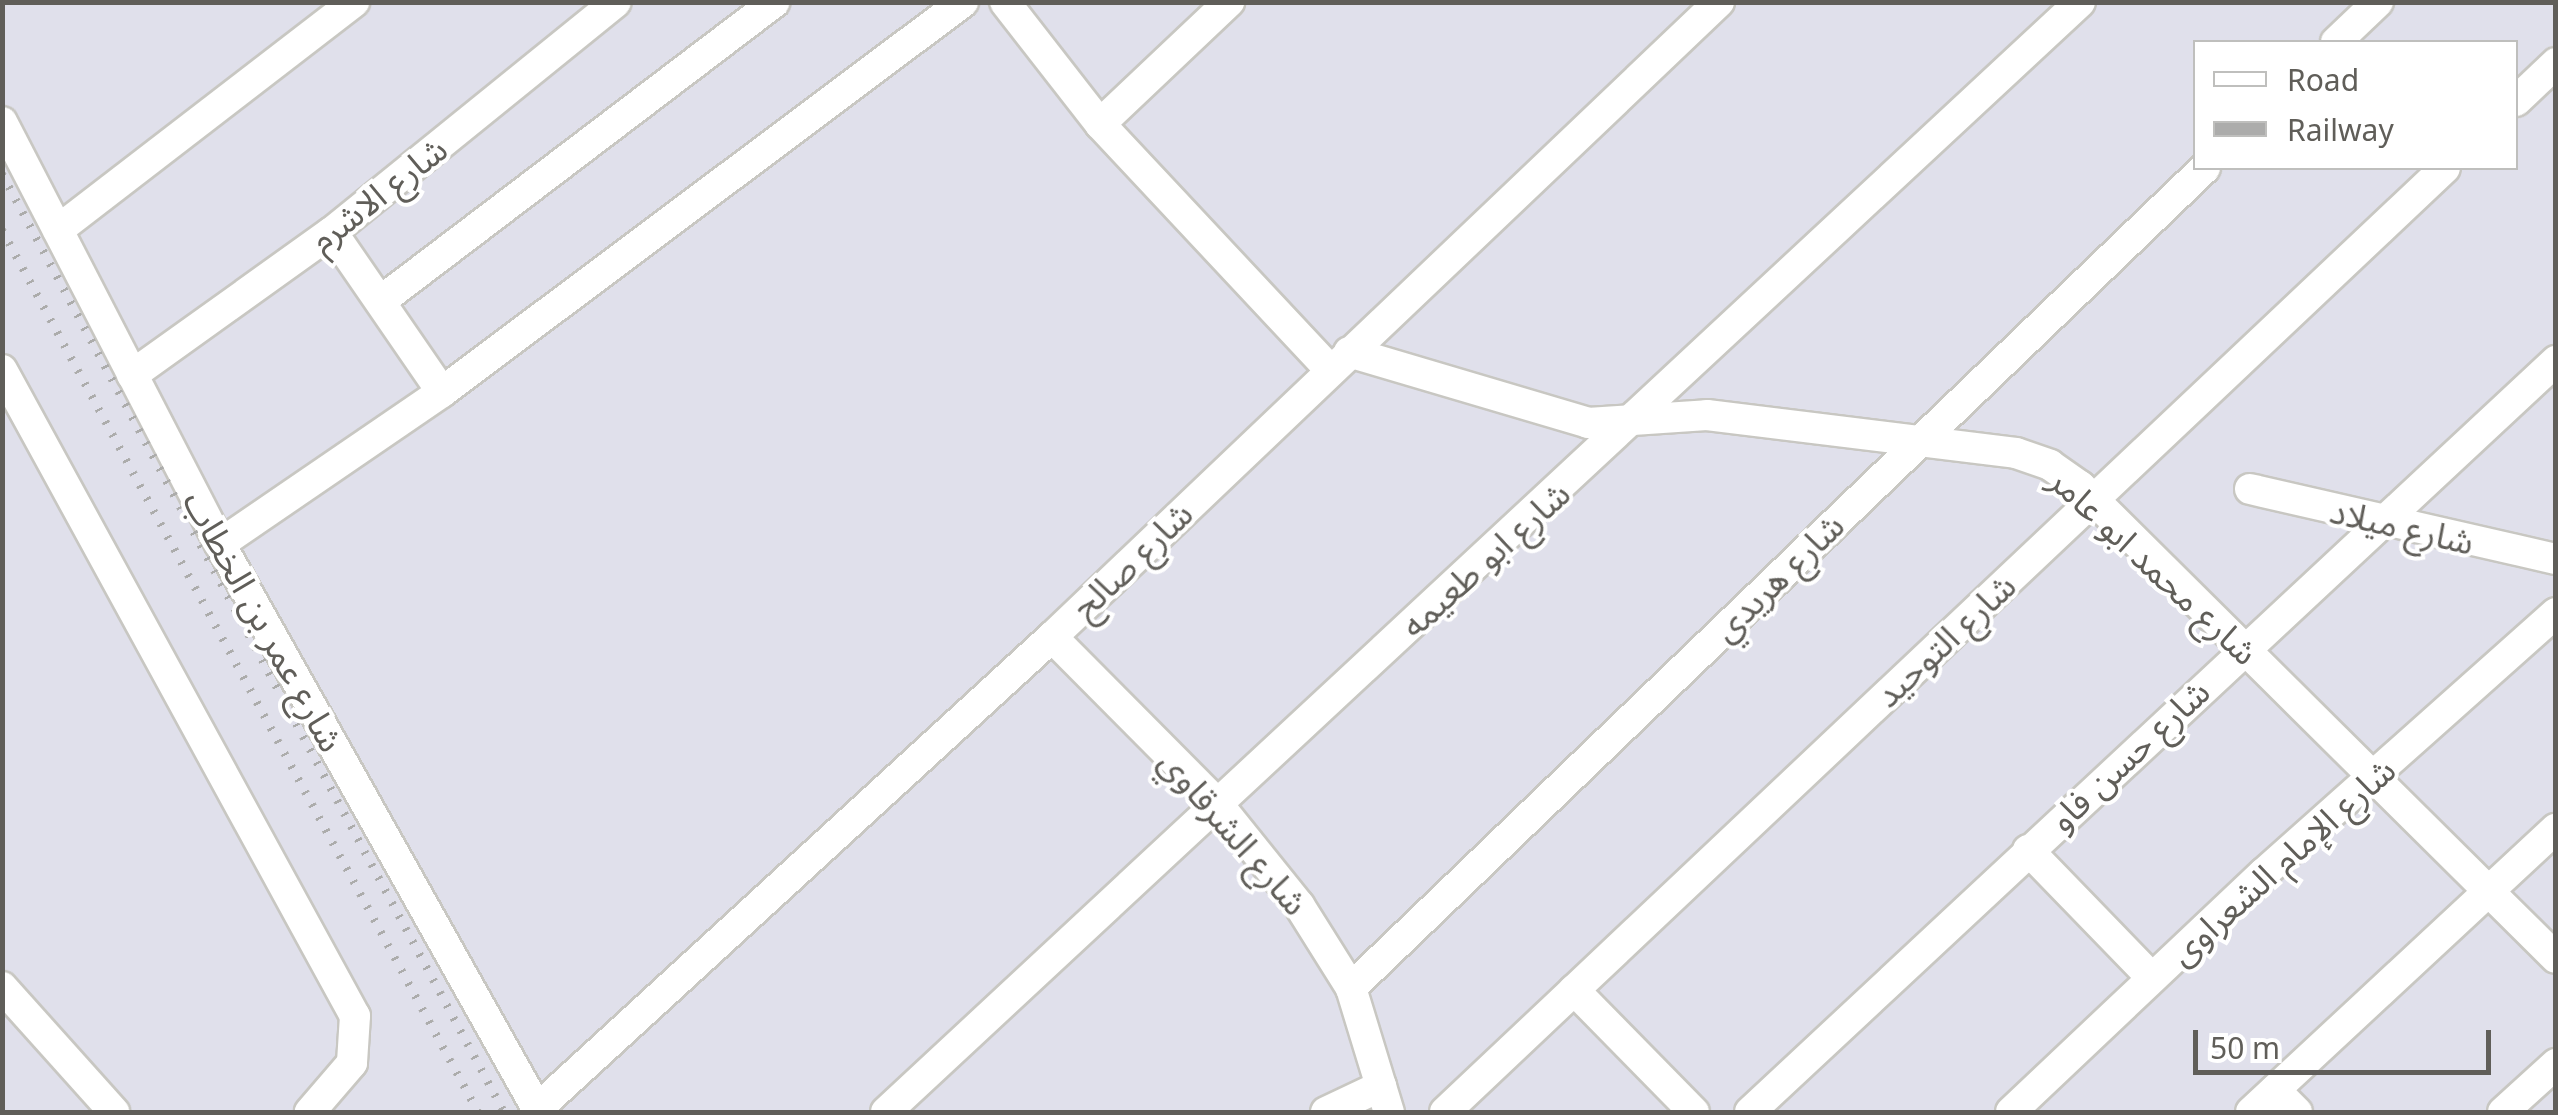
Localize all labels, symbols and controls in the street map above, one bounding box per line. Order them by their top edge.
legend [2193,40,2518,170]
text: Road [2287,59,2359,100]
text: Railway [2287,109,2394,150]
street label: شارع الاشرم [301,127,455,261]
street label: شارع محمد ابو عامر [2041,459,2267,673]
street label: شارع ابو طعيمه [1392,472,1578,646]
street label: شارع عمر بن الخطاب [175,483,353,759]
street label: شارع ميلاد [2326,489,2478,563]
street label: شارع صالح [1063,492,1201,628]
street label: شارع هريدي [1704,504,1852,650]
street label: شارع التوحيد [1866,564,2024,716]
street label: شارع حسن فاو [2040,670,2218,840]
street label: شارع الشرقاوي [1151,741,1317,923]
street label: شارع الإمام الشعراوى [2160,749,2404,973]
scale bar [2198,1010,2496,1072]
text: 50 m [2210,1027,2280,1068]

